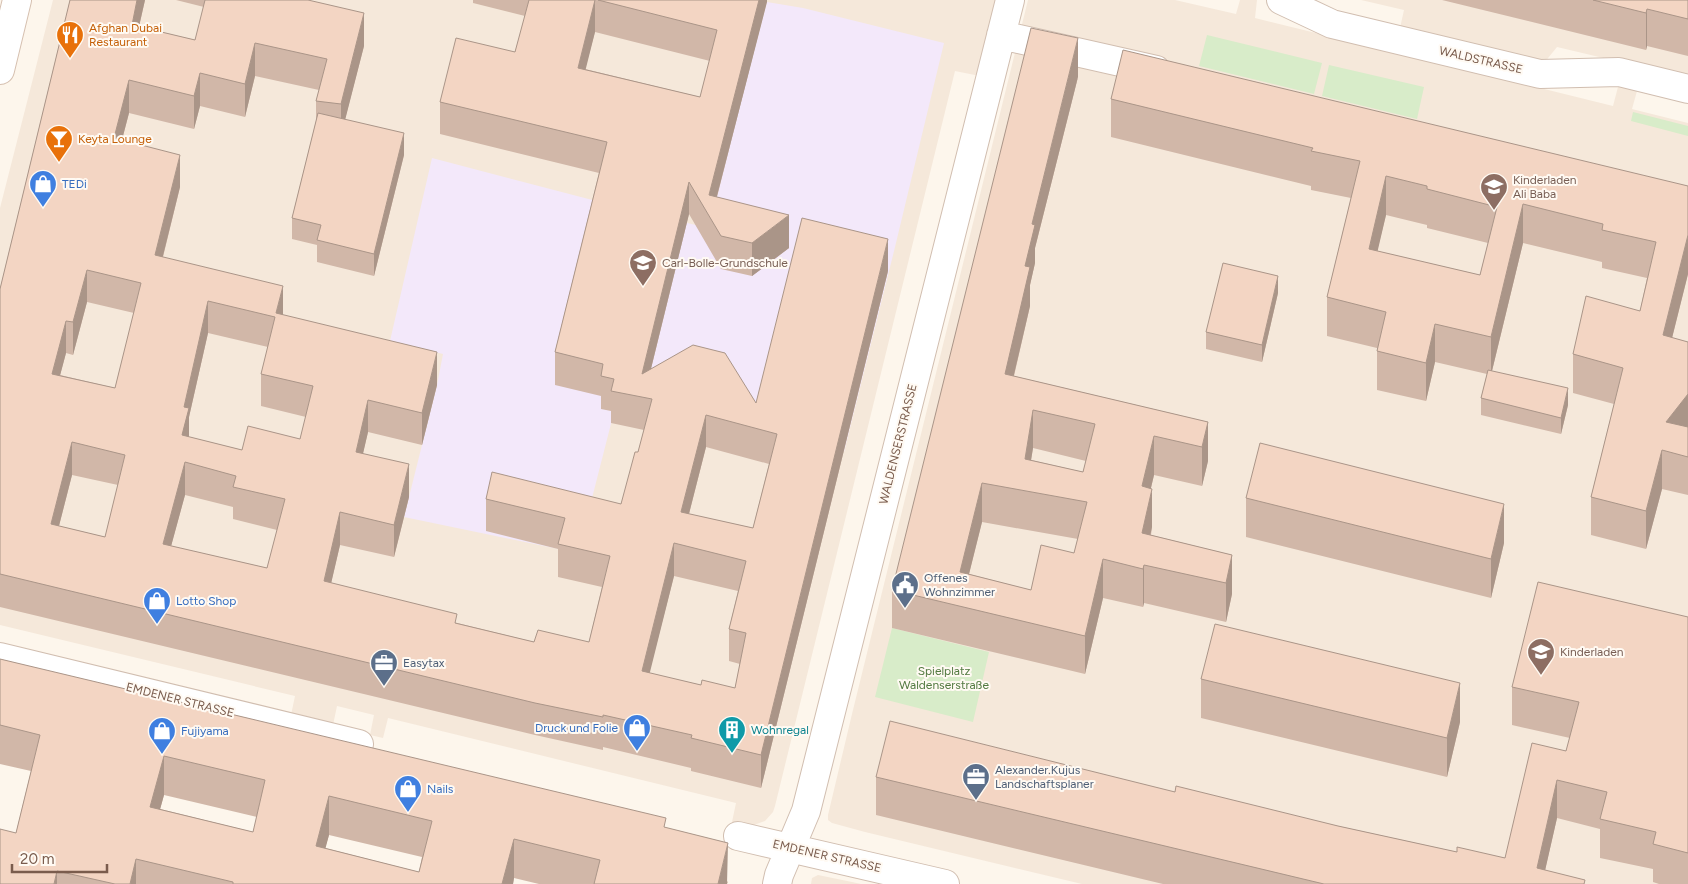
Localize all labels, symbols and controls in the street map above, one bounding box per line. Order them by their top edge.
restaurant icon: Afghan Dubai Restaurant [55,20,85,59]
place label: Afghan Dubai Restaurant [89,21,162,49]
street label: WALDSTRASSE [1438,44,1524,76]
bar icon: Keyta Lounge [44,124,74,163]
place label: Keyta Lounge [78,132,152,146]
shop icon: TEDi [28,169,58,208]
school or university icon: Kinderladen Ali Baba [1479,172,1509,211]
place label: Kinderladen Ali Baba [1513,173,1577,201]
place label: TEDi [62,177,87,191]
school or university icon: Carl-Bolle-Grundschule [628,248,658,287]
place label: Carl-Bolle-Grundschule [662,256,788,270]
street label: WALDENSERSTRASSE [876,382,920,506]
public building icon: Offenes Wohnzimmer [890,570,920,609]
place label: Offenes Wohnzimmer [924,571,995,599]
shop icon: Lotto Shop [142,586,172,625]
place label: Lotto Shop [176,594,236,608]
school or university icon: Kinderladen [1526,637,1556,676]
place label: Kinderladen [1560,645,1624,659]
office icon: Easytax [369,648,399,687]
place label: Easytax [403,656,445,670]
park label: Spielplatz Waldenserstraße [899,664,989,692]
street label: EMDENER STRASSE [124,680,236,720]
shop icon: Druck und Folie [622,713,652,752]
building icon: Wohnregal [717,715,747,754]
shop icon: Fujiyama [147,716,177,755]
place label: Druck und Folie [535,721,618,735]
place label: Wohnregal [751,723,809,737]
place label: Fujiyama [181,724,229,738]
office icon: Alexander.Kujus Landschaftsplaner [961,762,991,801]
place label: Alexander.Kujus Landschaftsplaner [995,763,1094,791]
shop icon: Nails [393,774,423,813]
place label: Nails [427,782,454,796]
street label: EMDENER STRASSE [771,837,883,875]
scale bar [12,842,108,874]
text: 20 m [20,850,54,868]

